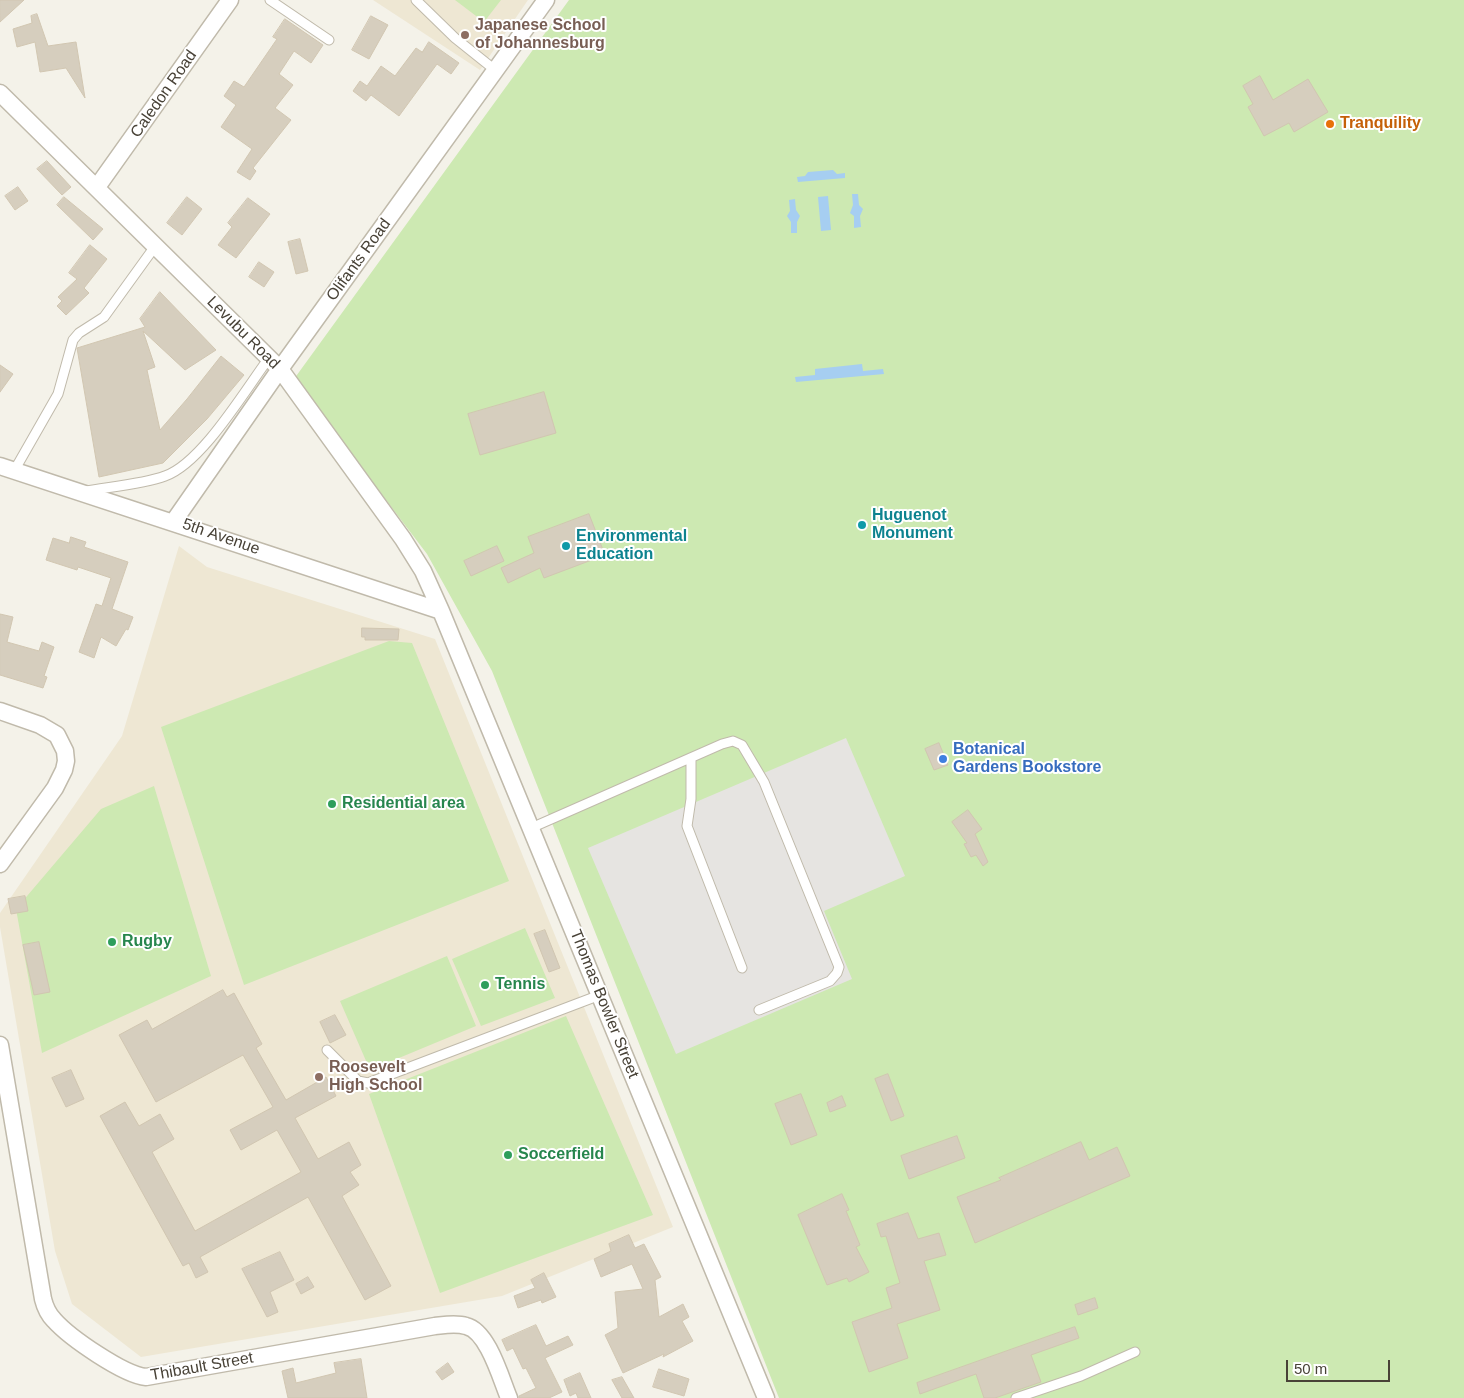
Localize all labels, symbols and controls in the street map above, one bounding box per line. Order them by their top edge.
place label: Japanese School of Johannesburg [475,16,606,54]
marker: Japanese School of Johannesburg [459,29,471,41]
street label: Caledon Road [127,47,201,141]
place label: Tranquility [1340,114,1421,134]
marker: Tranquility [1324,118,1336,130]
street label: Olifants Road [323,215,395,305]
street label: Levubu Road [203,293,283,373]
place label: Huguenot Monument [872,506,953,544]
street label: 5th Avenue [180,515,262,559]
marker: Huguenot Monument [856,519,868,531]
place label: Environmental Education [576,527,687,565]
marker: Environmental Education [560,540,572,552]
place label: Botanical Gardens Bookstore [953,740,1101,778]
marker: Botanical Gardens Bookstore [937,753,949,765]
place label: Residential area [342,794,465,814]
marker: Residential area [326,798,338,810]
street label: Thomas Bowler Street [565,927,643,1081]
place label: Rugby [122,932,172,952]
marker: Rugby [106,936,118,948]
place label: Tennis [495,975,545,995]
marker: Tennis [479,979,491,991]
place label: Roosevelt High School [329,1058,422,1096]
marker: Roosevelt High School [313,1071,325,1083]
place label: Soccerfield [518,1145,604,1165]
marker: Soccerfield [502,1149,514,1161]
street label: Thibault Street [149,1349,255,1385]
scale bar [1289,1350,1393,1382]
text: 50 m [1294,1360,1327,1377]

